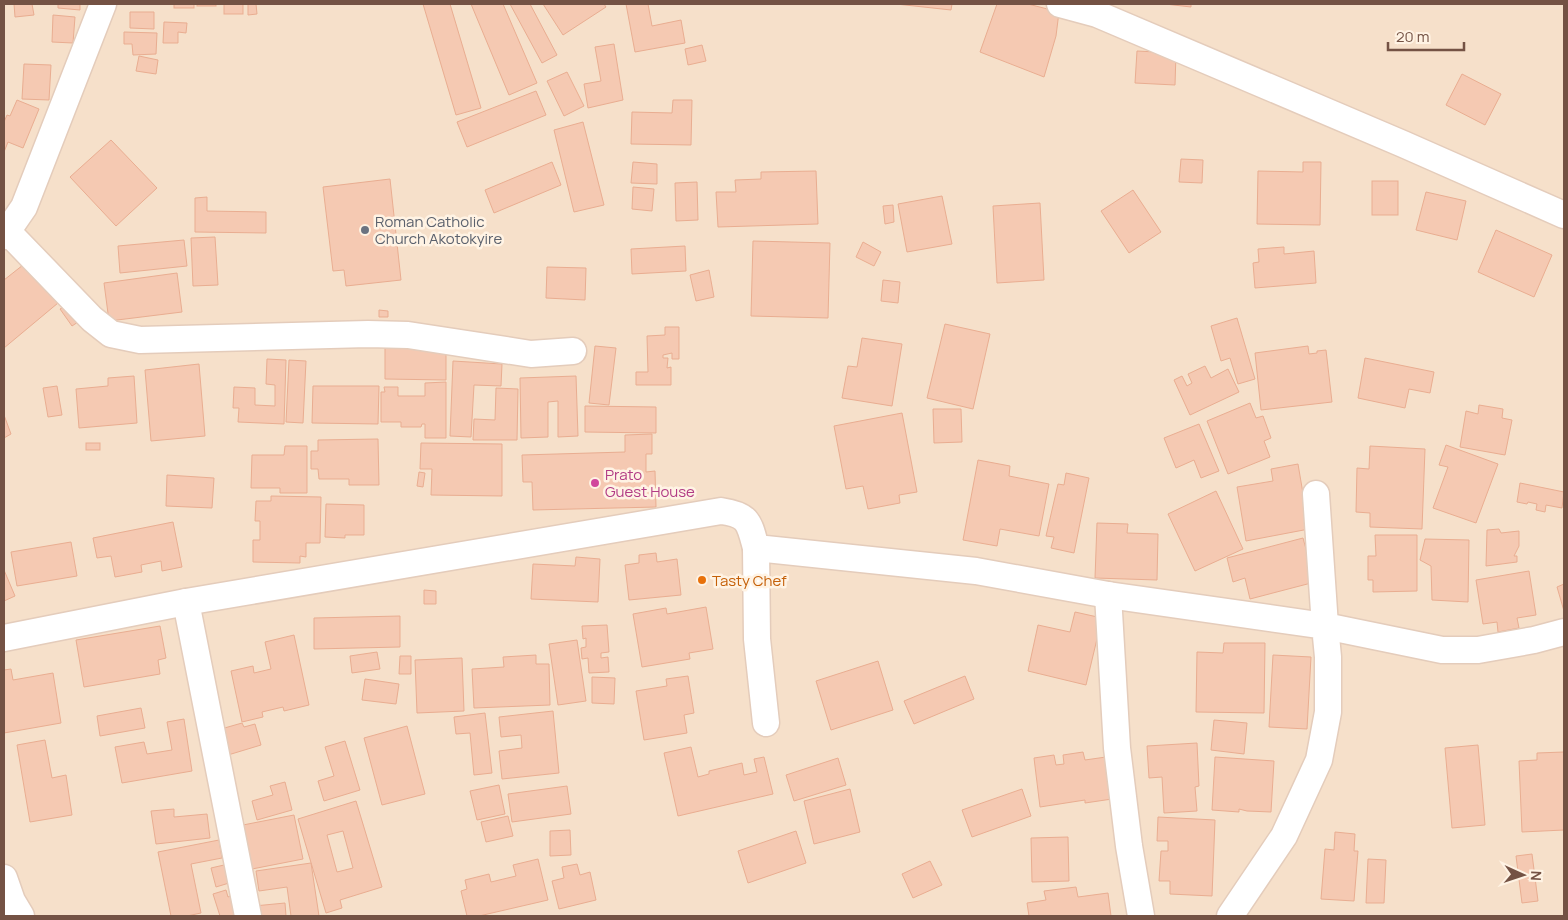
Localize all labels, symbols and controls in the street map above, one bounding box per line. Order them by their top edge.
scale bar [1388,20,1464,52]
text: 20 m [1396,26,1429,47]
place label: Roman Catholic Church Akotokyire [375,211,502,249]
marker: Roman Catholic Church Akotokyire [359,224,371,236]
place label: Prato Guest House [605,464,695,502]
marker: Prato Guest House [589,477,601,489]
place label: Tasty Chef [712,570,787,591]
marker: Tasty Chef [696,574,708,586]
north arrow [1498,850,1548,900]
text: N [1527,870,1546,881]

